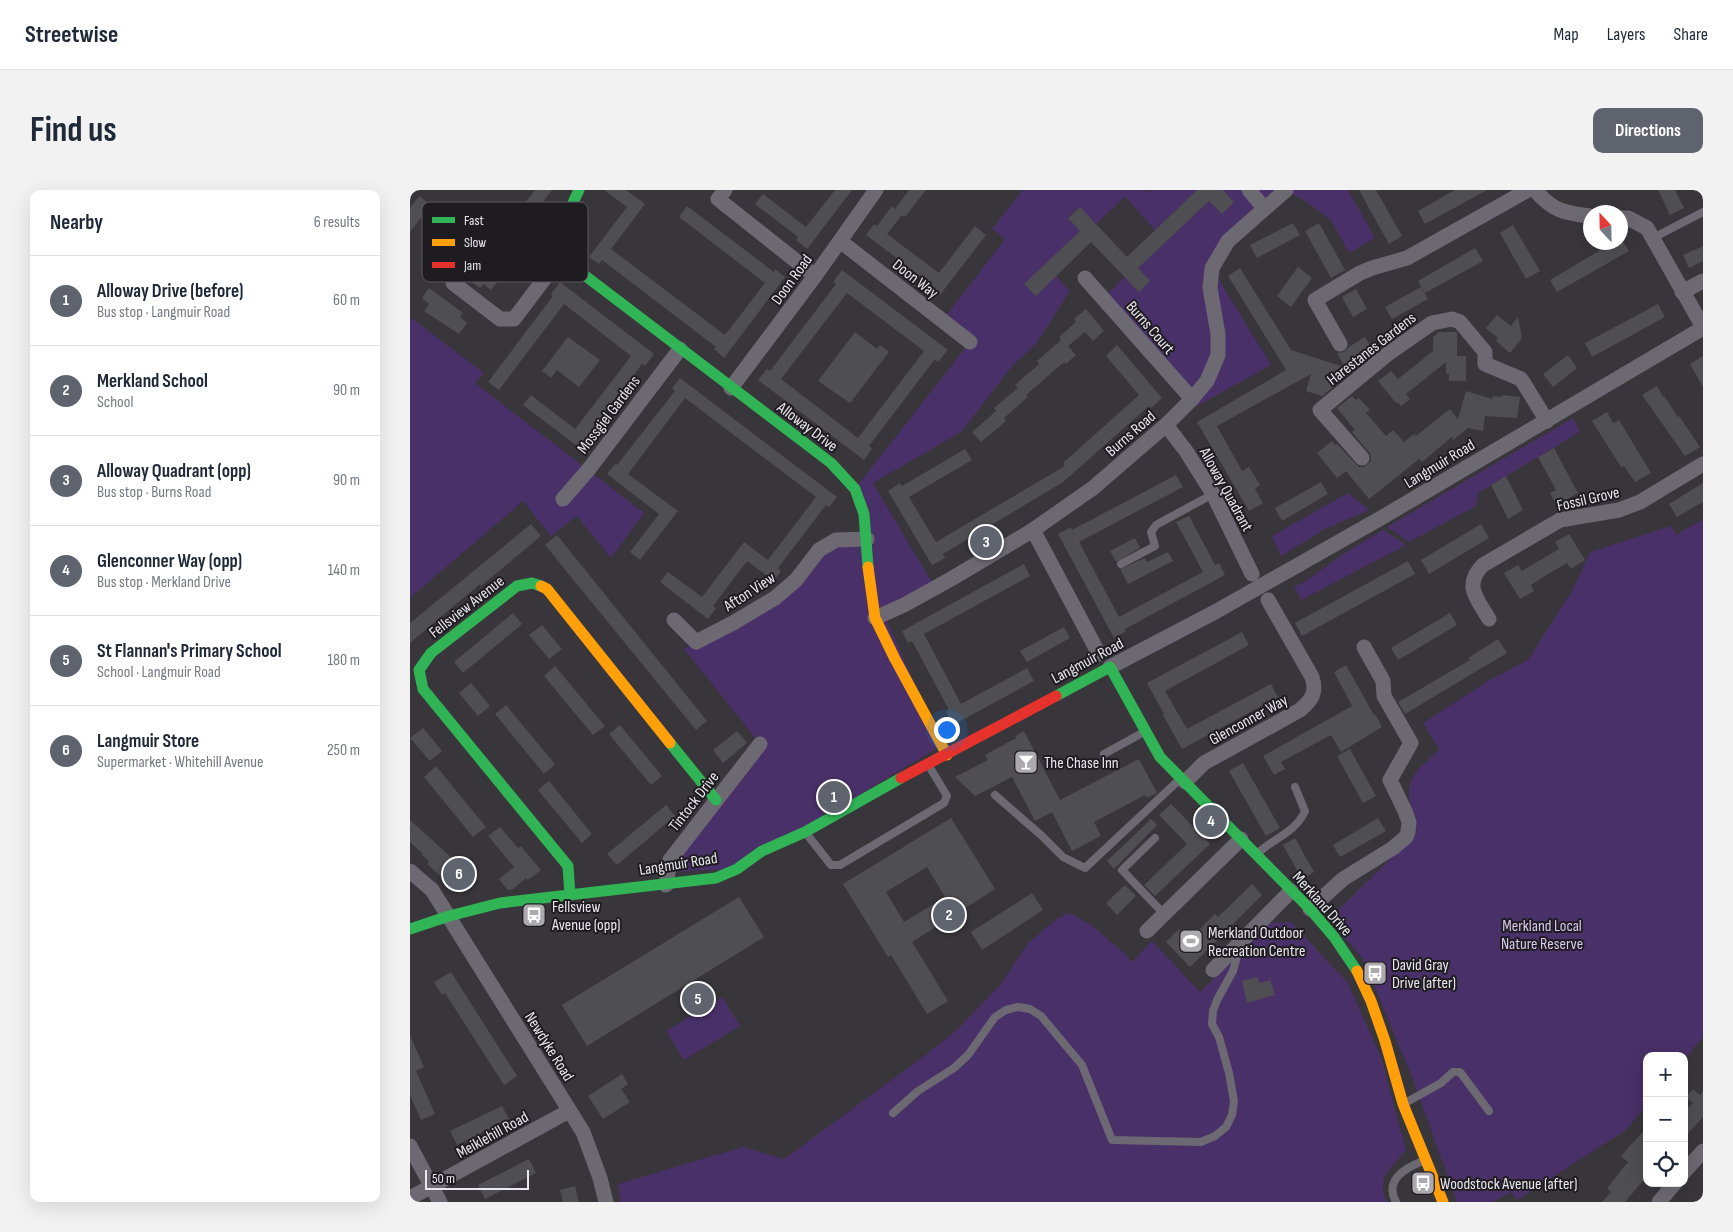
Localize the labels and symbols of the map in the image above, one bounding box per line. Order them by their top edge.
legend [422,202,588,282]
north arrow [1583,205,1628,250]
text: Fast [464,212,484,229]
text: Slow [464,234,486,251]
street label: Doon Road [768,251,817,309]
street label: Doon Way [888,255,942,303]
text: Jam [463,257,481,274]
street label: Burns Court [1122,298,1178,359]
street label: Harestanes Gardens [1324,308,1420,390]
street label: Mossgiel Gardens [574,372,645,458]
street label: Alloway Drive [772,398,841,456]
street label: Burns Road [1102,407,1160,461]
street label: Langmuir Road [1401,436,1479,493]
street label: Alloway Quadrant [1194,444,1257,535]
street label: Fossil Grove [1555,483,1621,516]
pin: 3 [970,523,1002,561]
street label: Afton View [720,569,779,617]
street label: Fellsview Avenue [426,572,508,642]
street label: Langmuir Road [1048,634,1127,688]
street label: Glenconner Way [1206,691,1291,750]
your location [934,717,960,743]
bar icon: The Chase Inn [1013,749,1039,775]
place label: The Chase Inn [1044,754,1119,773]
street label: Tintock Drive [665,768,723,836]
pin: 1 [818,778,850,816]
pin: 4 [1195,802,1227,840]
street label: Langmuir Road [638,849,719,880]
pin: 6 [443,855,475,893]
street label: Merkland Drive [1288,868,1356,940]
pin: 2 [933,896,965,934]
place label: Fellsview Avenue (opp) [551,898,620,935]
bus stop icon: Fellsview Avenue (opp) [521,902,547,928]
park label: Merkland Local Nature Reserve [1501,917,1583,954]
place label: Merkland Outdoor Recreation Centre [1208,924,1305,961]
sports icon: Merkland Outdoor Recreation Centre [1178,928,1204,954]
place label: David Gray Drive (after) [1392,956,1456,993]
bus stop icon: David Gray Drive (after) [1362,960,1388,986]
pin: 5 [682,980,714,1018]
street label: Newdyke Road [520,1009,577,1085]
street label: Meiklehill Road [453,1108,532,1163]
scale bar [425,1167,529,1190]
bus stop icon: Woodstock Avenue (after) [1410,1170,1436,1196]
place label: Woodstock Avenue (after) [1440,1175,1577,1194]

